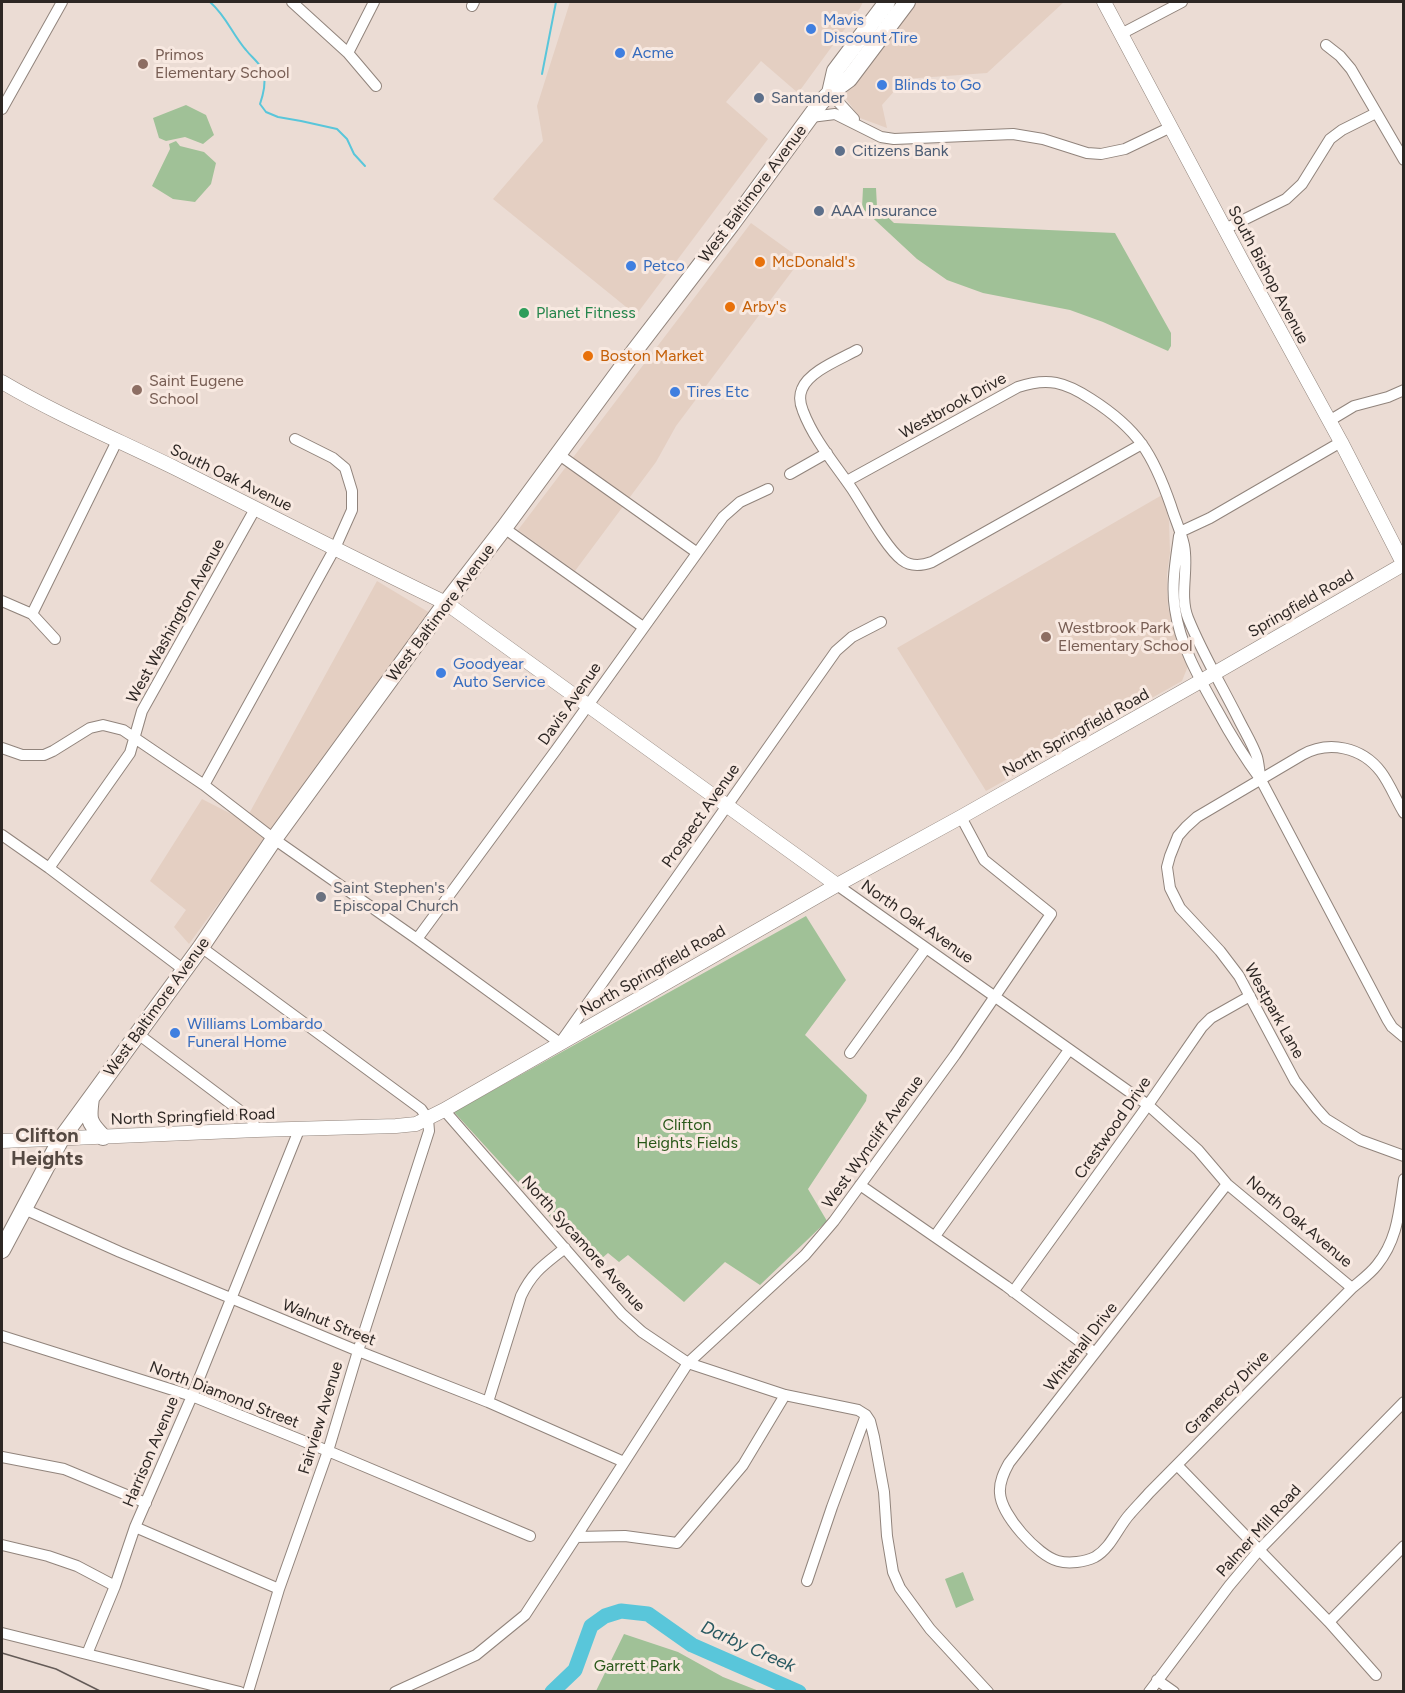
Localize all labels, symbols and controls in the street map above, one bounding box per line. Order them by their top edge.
place label: Mavis Discount Tire [823,10,918,48]
marker: Mavis Discount Tire [804,22,818,36]
place label: Acme [632,43,674,63]
place label: Primos Elementary School [155,45,289,83]
marker: Acme [613,46,627,60]
marker: Primos Elementary School [136,57,150,71]
place label: Blinds to Go [894,75,981,95]
marker: Blinds to Go [875,78,889,92]
place label: Santander [771,88,845,108]
marker: Santander [752,91,766,105]
street label: West Baltimore Avenue [695,121,811,267]
place label: Citizens Bank [852,141,949,161]
marker: Citizens Bank [833,144,847,158]
place label: AAA Insurance [831,201,937,221]
street label: South Bishop Avenue [1223,203,1313,347]
marker: AAA Insurance [812,204,826,218]
place label: McDonald's [772,252,855,272]
marker: McDonald's [753,255,767,269]
place label: Petco [643,256,685,276]
marker: Petco [624,259,638,273]
place label: Arby's [742,297,786,317]
marker: Arby's [723,300,737,314]
place label: Planet Fitness [536,303,636,323]
marker: Planet Fitness [517,306,531,320]
place label: Boston Market [600,346,704,366]
marker: Boston Market [581,349,595,363]
street label: Westbrook Drive [896,369,1010,443]
place label: Saint Eugene School [149,371,244,409]
place label: Tires Etc [687,382,749,402]
marker: Saint Eugene School [130,383,144,397]
marker: Tires Etc [668,385,682,399]
street label: South Oak Avenue [167,440,295,516]
street label: West Washington Avenue [123,536,229,706]
street label: West Baltimore Avenue [383,540,499,686]
street label: Springfield Road [1245,566,1357,642]
place label: Westbrook Park Elementary School [1058,618,1192,656]
marker: Westbrook Park Elementary School [1039,630,1053,644]
place label: Goodyear Auto Service [453,654,545,692]
street label: Davis Avenue [534,659,606,749]
marker: Goodyear Auto Service [434,666,448,680]
street label: North Springfield Road [999,685,1153,781]
street label: Prospect Avenue [658,760,744,872]
street label: North Oak Avenue [857,876,977,968]
place label: Saint Stephen's Episcopal Church [333,878,459,916]
marker: Saint Stephen's Episcopal Church [314,890,328,904]
street label: North Springfield Road [577,921,729,1021]
street label: West Baltimore Avenue [100,934,214,1080]
street label: Westpark Lane [1240,960,1308,1062]
place label: Williams Lombardo Funeral Home [187,1014,323,1052]
marker: Williams Lombardo Funeral Home [168,1026,182,1040]
street label: West Wyncliff Avenue [818,1072,928,1212]
street label: Crestwood Drive [1071,1073,1155,1183]
street label: North Springfield Road [110,1105,276,1129]
park label: Clifton Heights Fields [636,1115,738,1153]
district label: Clifton Heights [11,1124,83,1171]
street label: North Sycamore Avenue [517,1172,649,1316]
street label: North Oak Avenue [1242,1172,1356,1272]
street label: Walnut Street [279,1296,379,1350]
street label: Whitehall Drive [1040,1299,1122,1395]
street label: Gramercy Drive [1181,1347,1273,1439]
street label: North Diamond Street [146,1358,302,1432]
street label: Fairview Avenue [295,1359,347,1477]
street label: Harrison Avenue [119,1394,183,1510]
street label: Palmer Mill Road [1213,1481,1305,1581]
water label: Darby Creek [698,1617,798,1677]
park label: Garrett Park [594,1656,680,1676]

